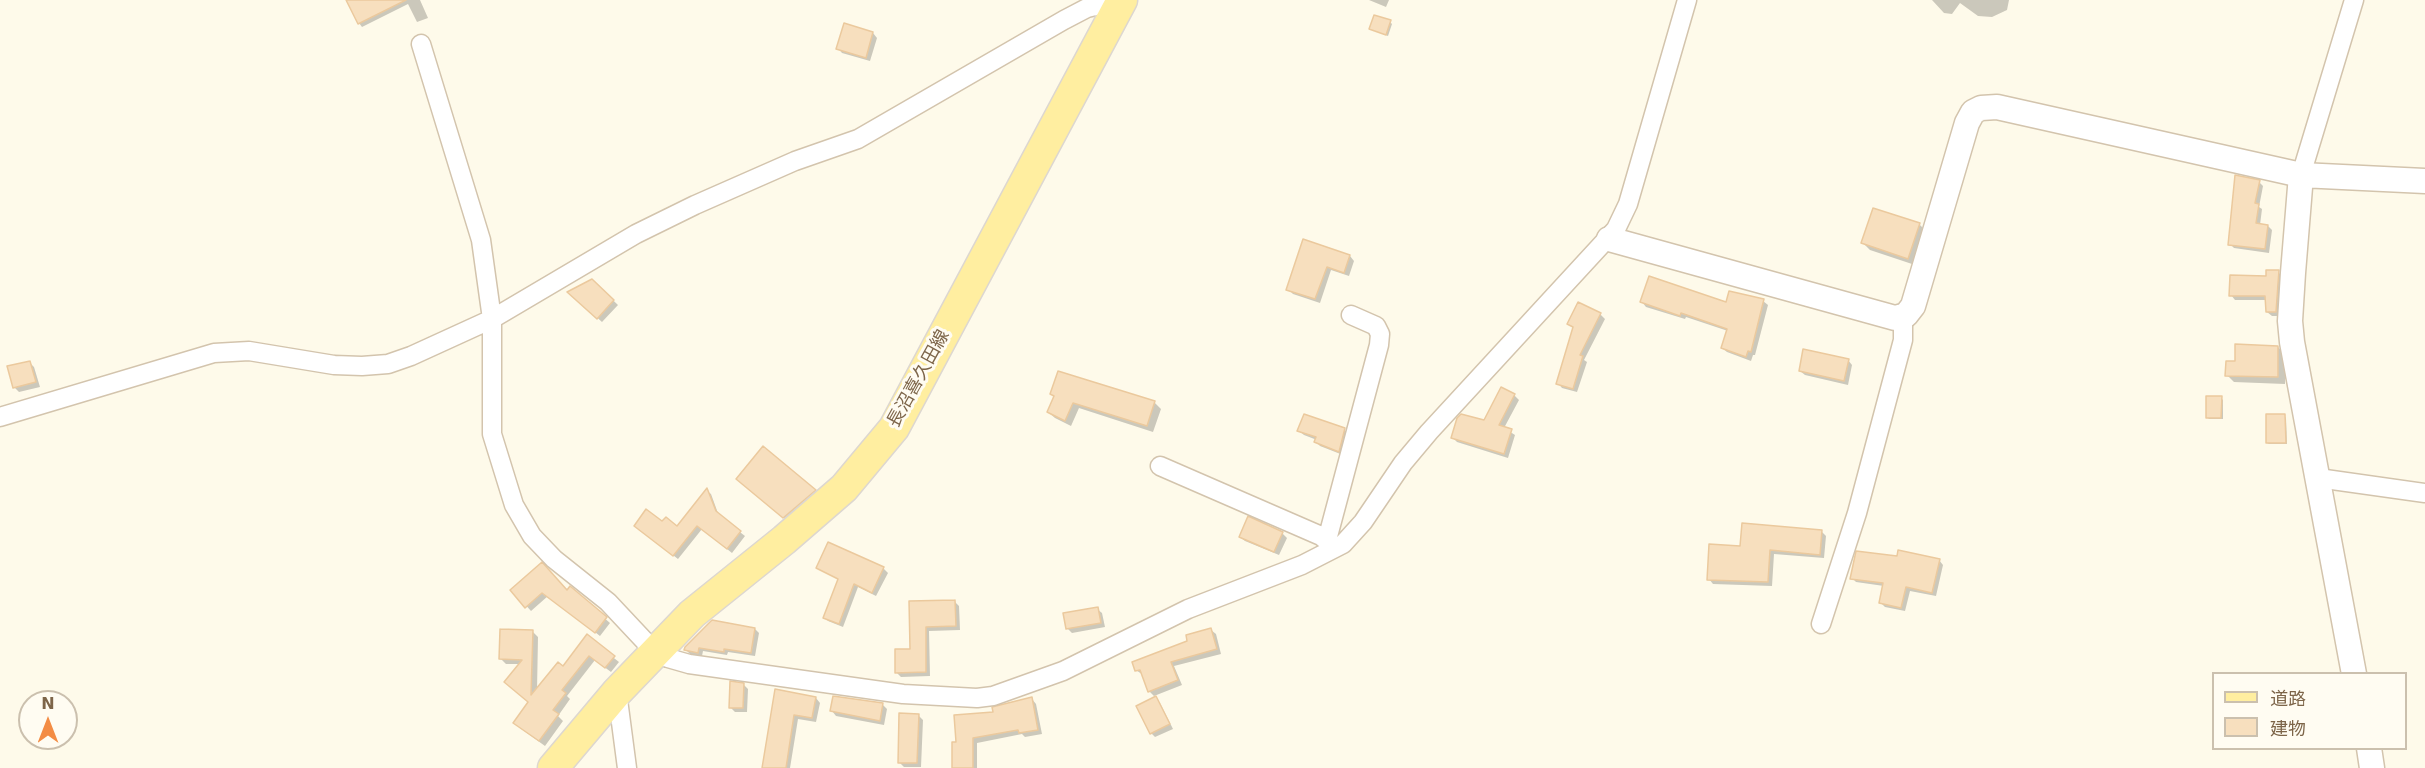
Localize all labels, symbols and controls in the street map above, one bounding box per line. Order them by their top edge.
street label: 長沼喜久田線 [883,327,955,431]
legend [2212,672,2407,750]
text: 道路 [2270,688,2306,709]
north arrow [18,690,78,750]
text: N [41,694,55,713]
text: 建物 [2270,718,2306,739]

